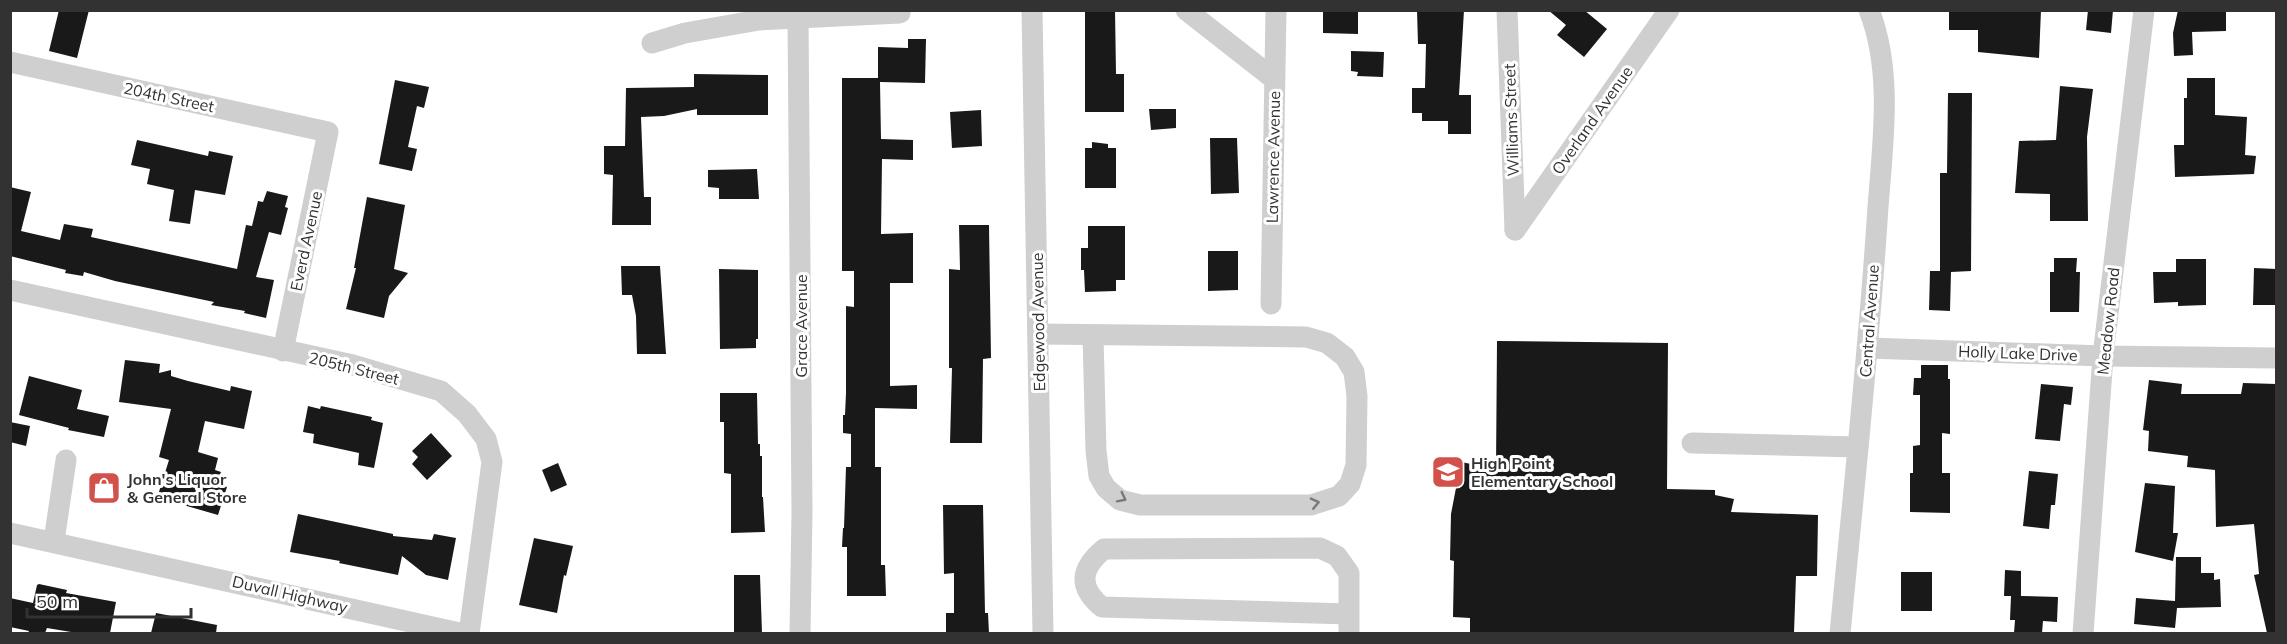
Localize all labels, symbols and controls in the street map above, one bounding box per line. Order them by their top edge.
street label: Overland Avenue [1547,62,1637,178]
street label: Williams Street [1499,63,1523,177]
street label: 204th Street [122,78,217,116]
street label: Lawrence Avenue [1262,91,1284,223]
street label: Everd Avenue [286,189,326,293]
street label: Edgewood Avenue [1027,252,1049,392]
street label: Central Avenue [1855,264,1883,378]
street label: Meadow Road [2092,266,2124,376]
street label: Grace Avenue [791,274,811,378]
street label: Holly Lake Drive [1958,341,2078,365]
street label: 205th Street [307,347,402,389]
place label: High Point Elementary School [1471,453,1613,491]
school or university icon: High Point Elementary School [1430,454,1466,490]
place label: John's Liquor & General Store [127,469,247,507]
shop icon: John's Liquor & General Store [86,470,122,506]
one-way arrow [1116,491,1127,503]
one-way arrow [1310,497,1320,510]
street label: Duvall Highway [230,571,350,617]
scale bar [27,581,190,619]
text: 50 m [36,590,78,613]

